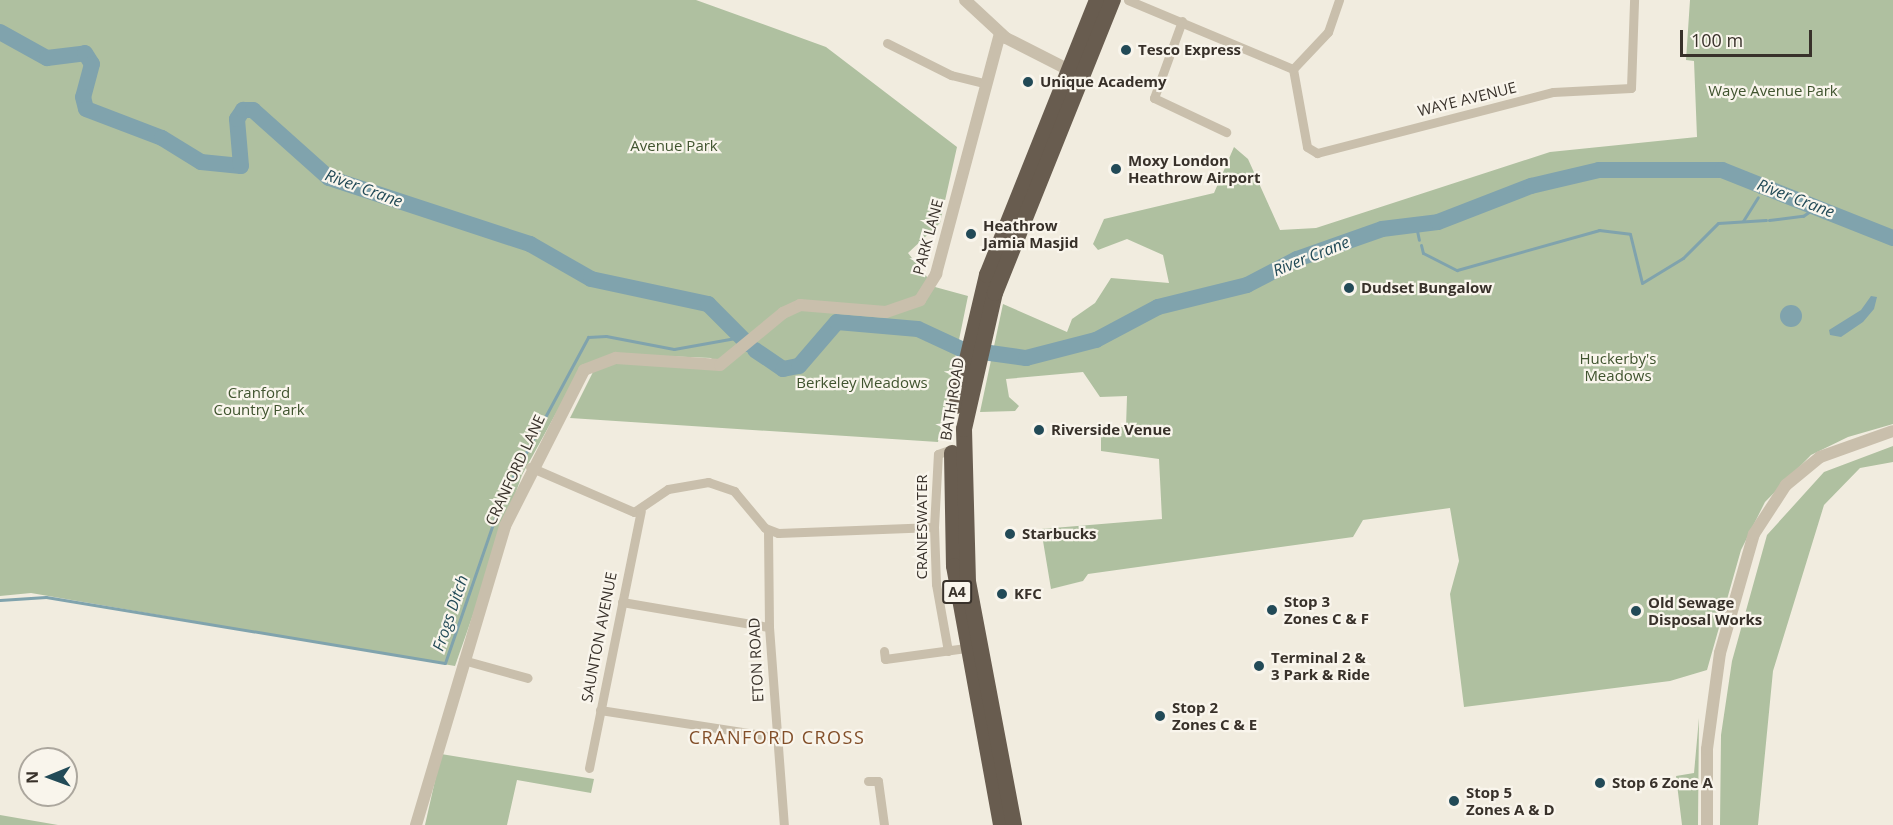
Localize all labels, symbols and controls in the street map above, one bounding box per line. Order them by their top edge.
scale bar [1683,18,1815,56]
text: 100 m [1691,28,1743,52]
place label: Tesco Express [1138,41,1241,59]
marker: Tesco Express [1119,43,1133,57]
place label: Unique Academy [1040,73,1167,91]
marker: Unique Academy [1021,75,1035,89]
street label: WAYE AVENUE [1416,78,1518,120]
park label: Waye Avenue Park [1708,82,1838,100]
park label: Avenue Park [630,137,718,155]
place label: Moxy London Heathrow Airport [1128,151,1260,186]
marker: Moxy London Heathrow Airport [1109,162,1123,176]
water label: River Crane [323,165,405,211]
water label: River Crane [1755,175,1837,221]
street label: PARK LANE [909,197,947,277]
place label: Heathrow Jamia Masjid [983,216,1079,251]
marker: Heathrow Jamia Masjid [964,227,978,241]
water label: River Crane [1270,232,1352,280]
place label: Dudset Bungalow [1361,279,1492,297]
marker: Dudset Bungalow [1342,281,1356,295]
park label: Huckerby's Meadows [1579,349,1657,384]
street label: BATH ROAD [937,356,967,442]
park label: Berkeley Meadows [796,374,928,392]
park label: Cranford Country Park [213,383,305,418]
street label: CRANFORD LANE [482,412,548,528]
place label: Riverside Venue [1051,421,1171,439]
marker: Riverside Venue [1032,423,1046,437]
street label: CRANESWATER [913,474,931,580]
place label: Starbucks [1022,525,1096,543]
marker: Starbucks [1003,527,1017,541]
street label: SAUNTON AVENUE [578,570,620,704]
water label: Frogs Ditch [428,573,472,653]
road number: A4 [942,581,972,603]
place label: KFC [1014,585,1042,603]
marker: KFC [995,587,1009,601]
place label: Stop 3 Zones C & F [1284,592,1369,627]
place label: Old Sewage Disposal Works [1648,593,1762,628]
marker: Stop 3 Zones C & F [1265,603,1279,617]
marker: Old Sewage Disposal Works [1629,604,1643,618]
street label: ETON ROAD [745,617,767,703]
place label: Terminal 2 & 3 Park & Ride [1271,648,1370,683]
marker: Terminal 2 & 3 Park & Ride [1252,659,1266,673]
place label: Stop 2 Zones C & E [1172,698,1257,733]
marker: Stop 2 Zones C & E [1153,709,1167,723]
district label: CRANFORD CROSS [689,726,865,748]
north arrow [18,747,78,807]
text: N [21,771,43,784]
place label: Stop 6 Zone A [1612,774,1713,792]
marker: Stop 6 Zone A [1593,776,1607,790]
place label: Stop 5 Zones A & D [1466,783,1555,818]
marker: Stop 5 Zones A & D [1447,794,1461,808]

